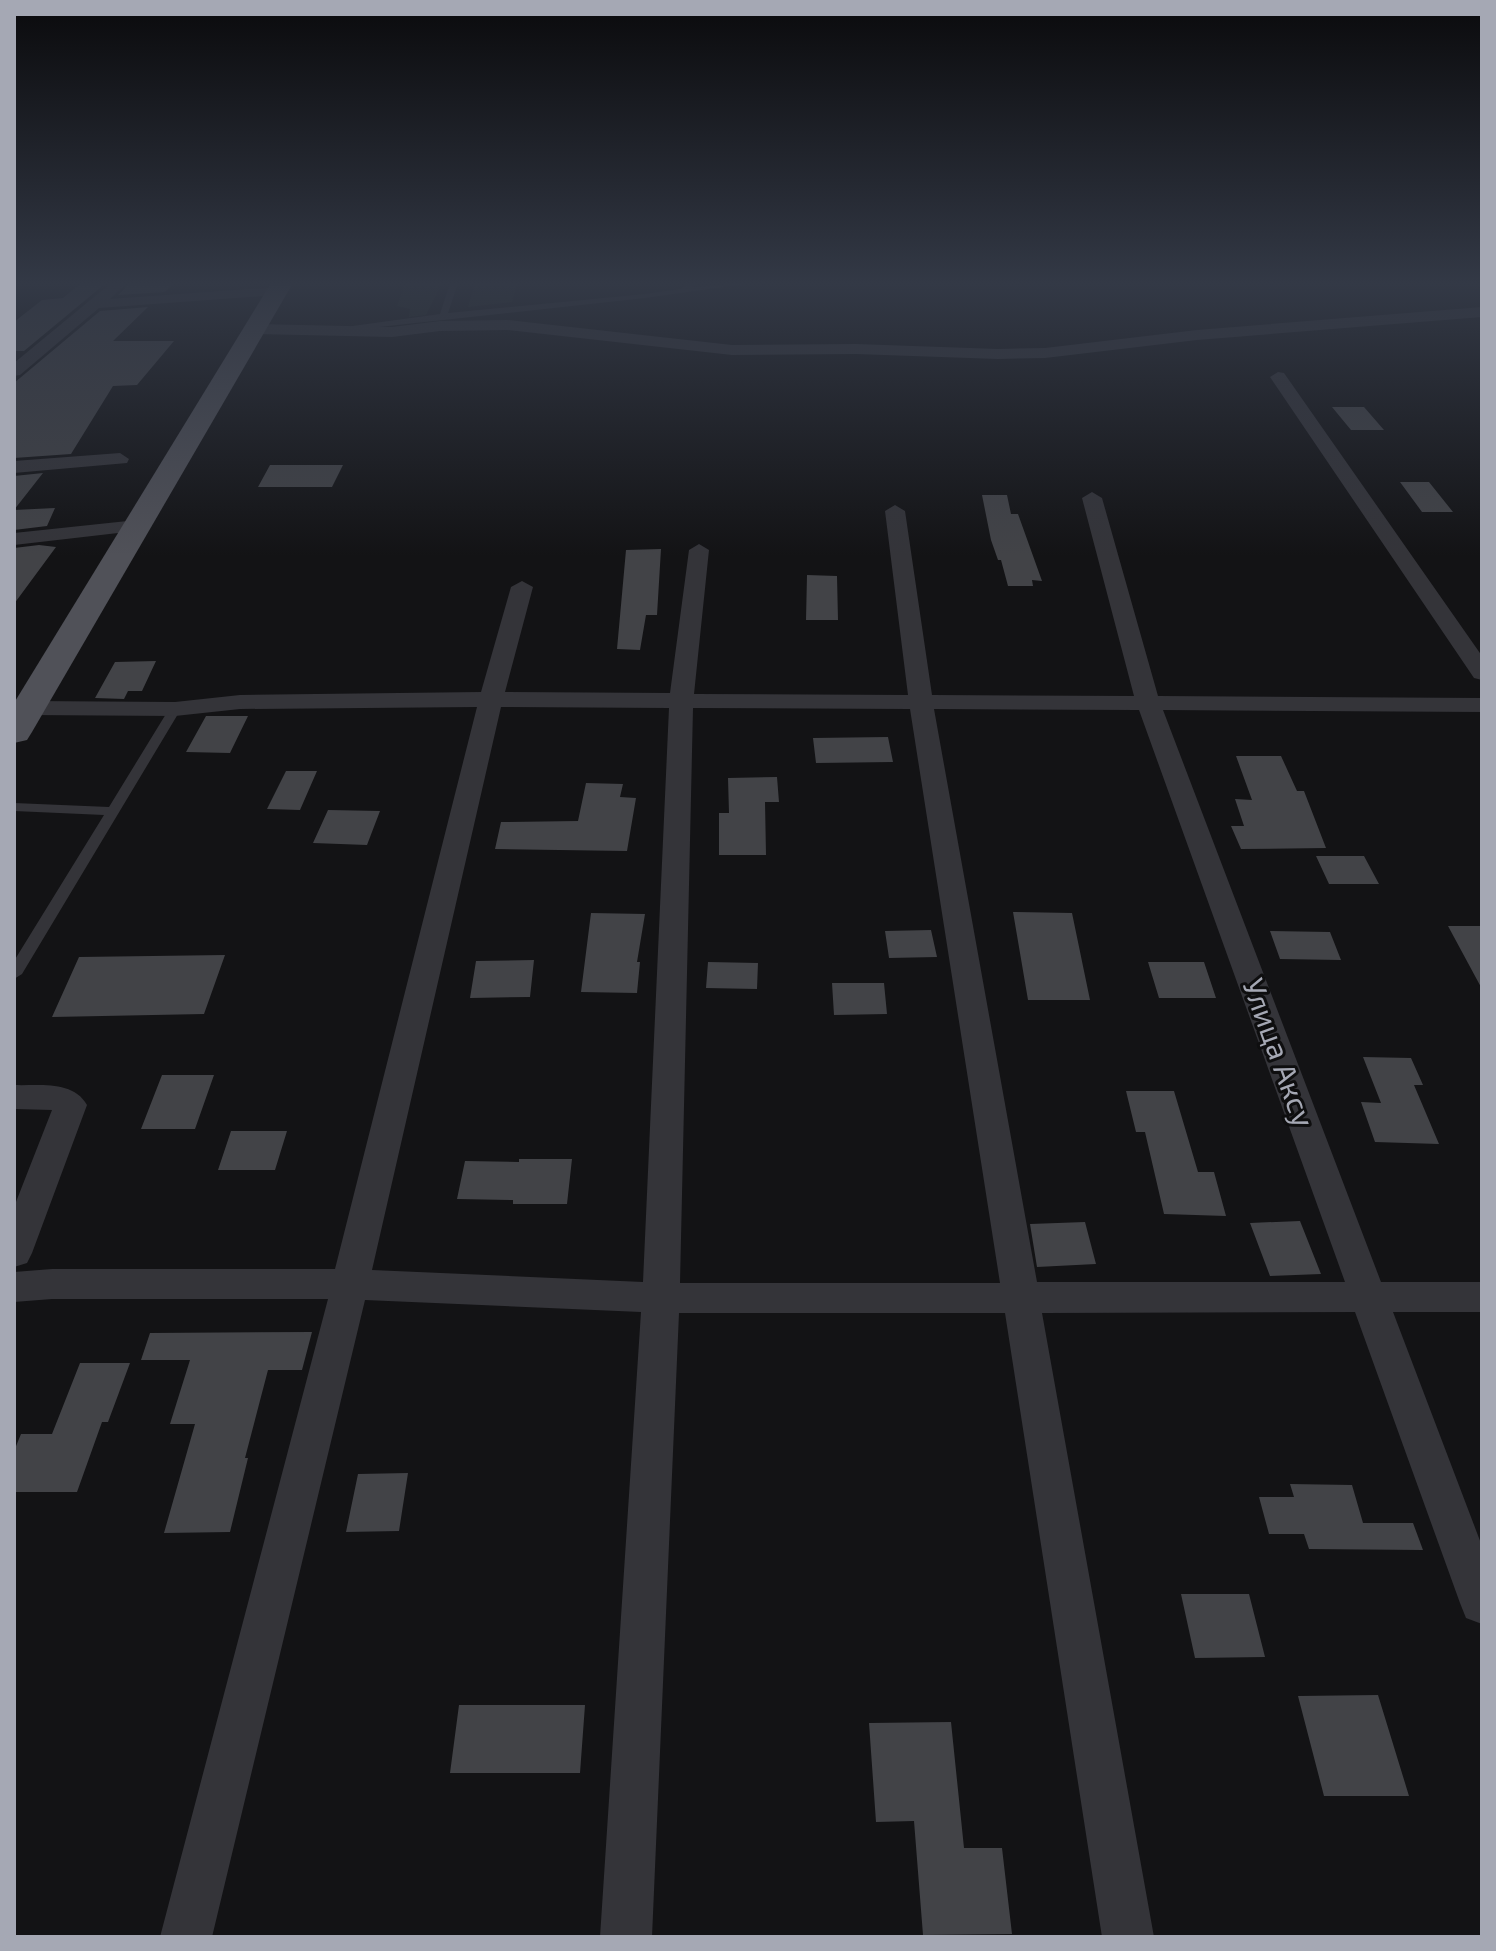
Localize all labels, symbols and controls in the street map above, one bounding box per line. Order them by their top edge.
street label: Улица Аксу [1235,973,1323,1132]

